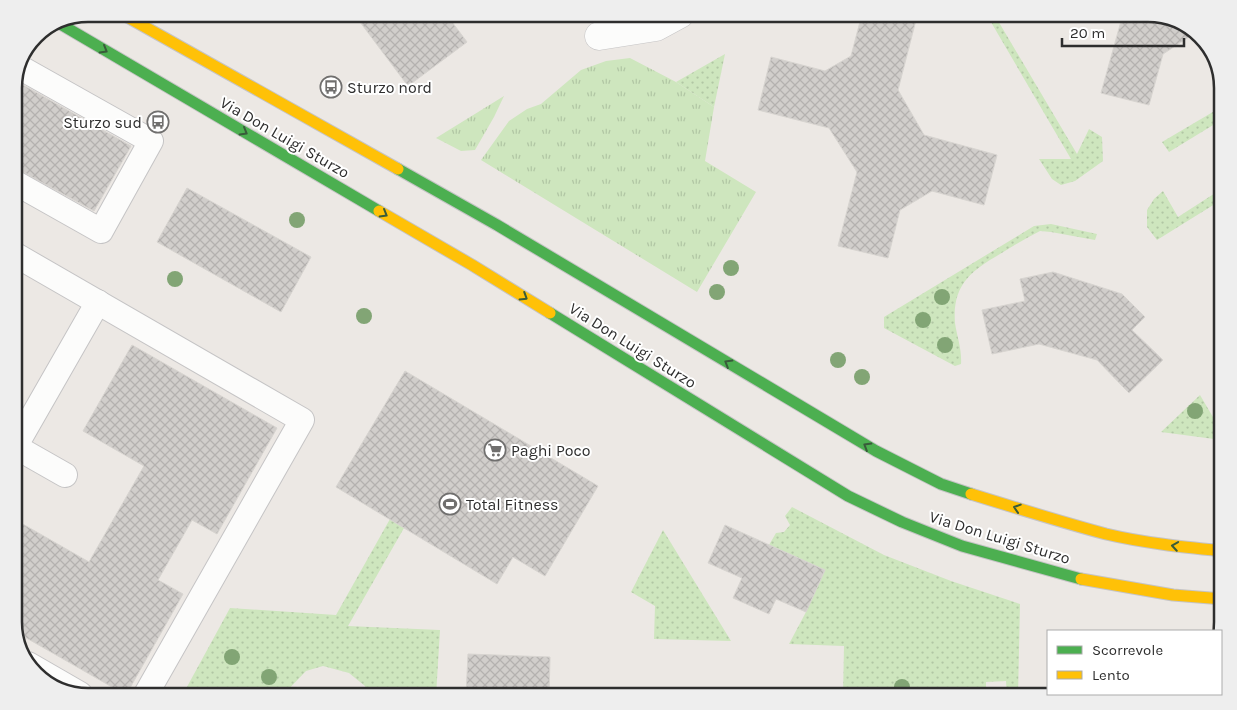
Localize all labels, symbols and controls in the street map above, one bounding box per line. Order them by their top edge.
scale bar [1062,15,1184,47]
text: 20 m [1070,24,1105,42]
one-way arrow [98,43,107,53]
bus stop icon: Sturzo nord [319,75,343,99]
place label: Sturzo nord [347,78,432,97]
street label: Via Don Luigi Sturzo [217,93,353,182]
bus stop icon: Sturzo sud [146,110,170,134]
place label: Sturzo sud [63,113,142,132]
one-way arrow [238,125,247,135]
one-way arrow [379,207,388,217]
one-way arrow [518,290,527,300]
street label: Via Don Luigi Sturzo [566,299,700,392]
one-way arrow [724,359,733,369]
supermarket icon: Paghi Poco [483,438,507,462]
place label: Paghi Poco [511,441,591,460]
one-way arrow [864,442,873,452]
sports icon: Total Fitness [438,492,462,516]
place label: Total Fitness [466,495,558,514]
one-way arrow [1013,504,1022,514]
street label: Via Don Luigi Sturzo [927,507,1073,568]
one-way arrow [1170,542,1179,552]
legend [1047,630,1222,695]
text: Scorrevole [1092,641,1163,659]
text: Lento [1092,666,1130,684]

